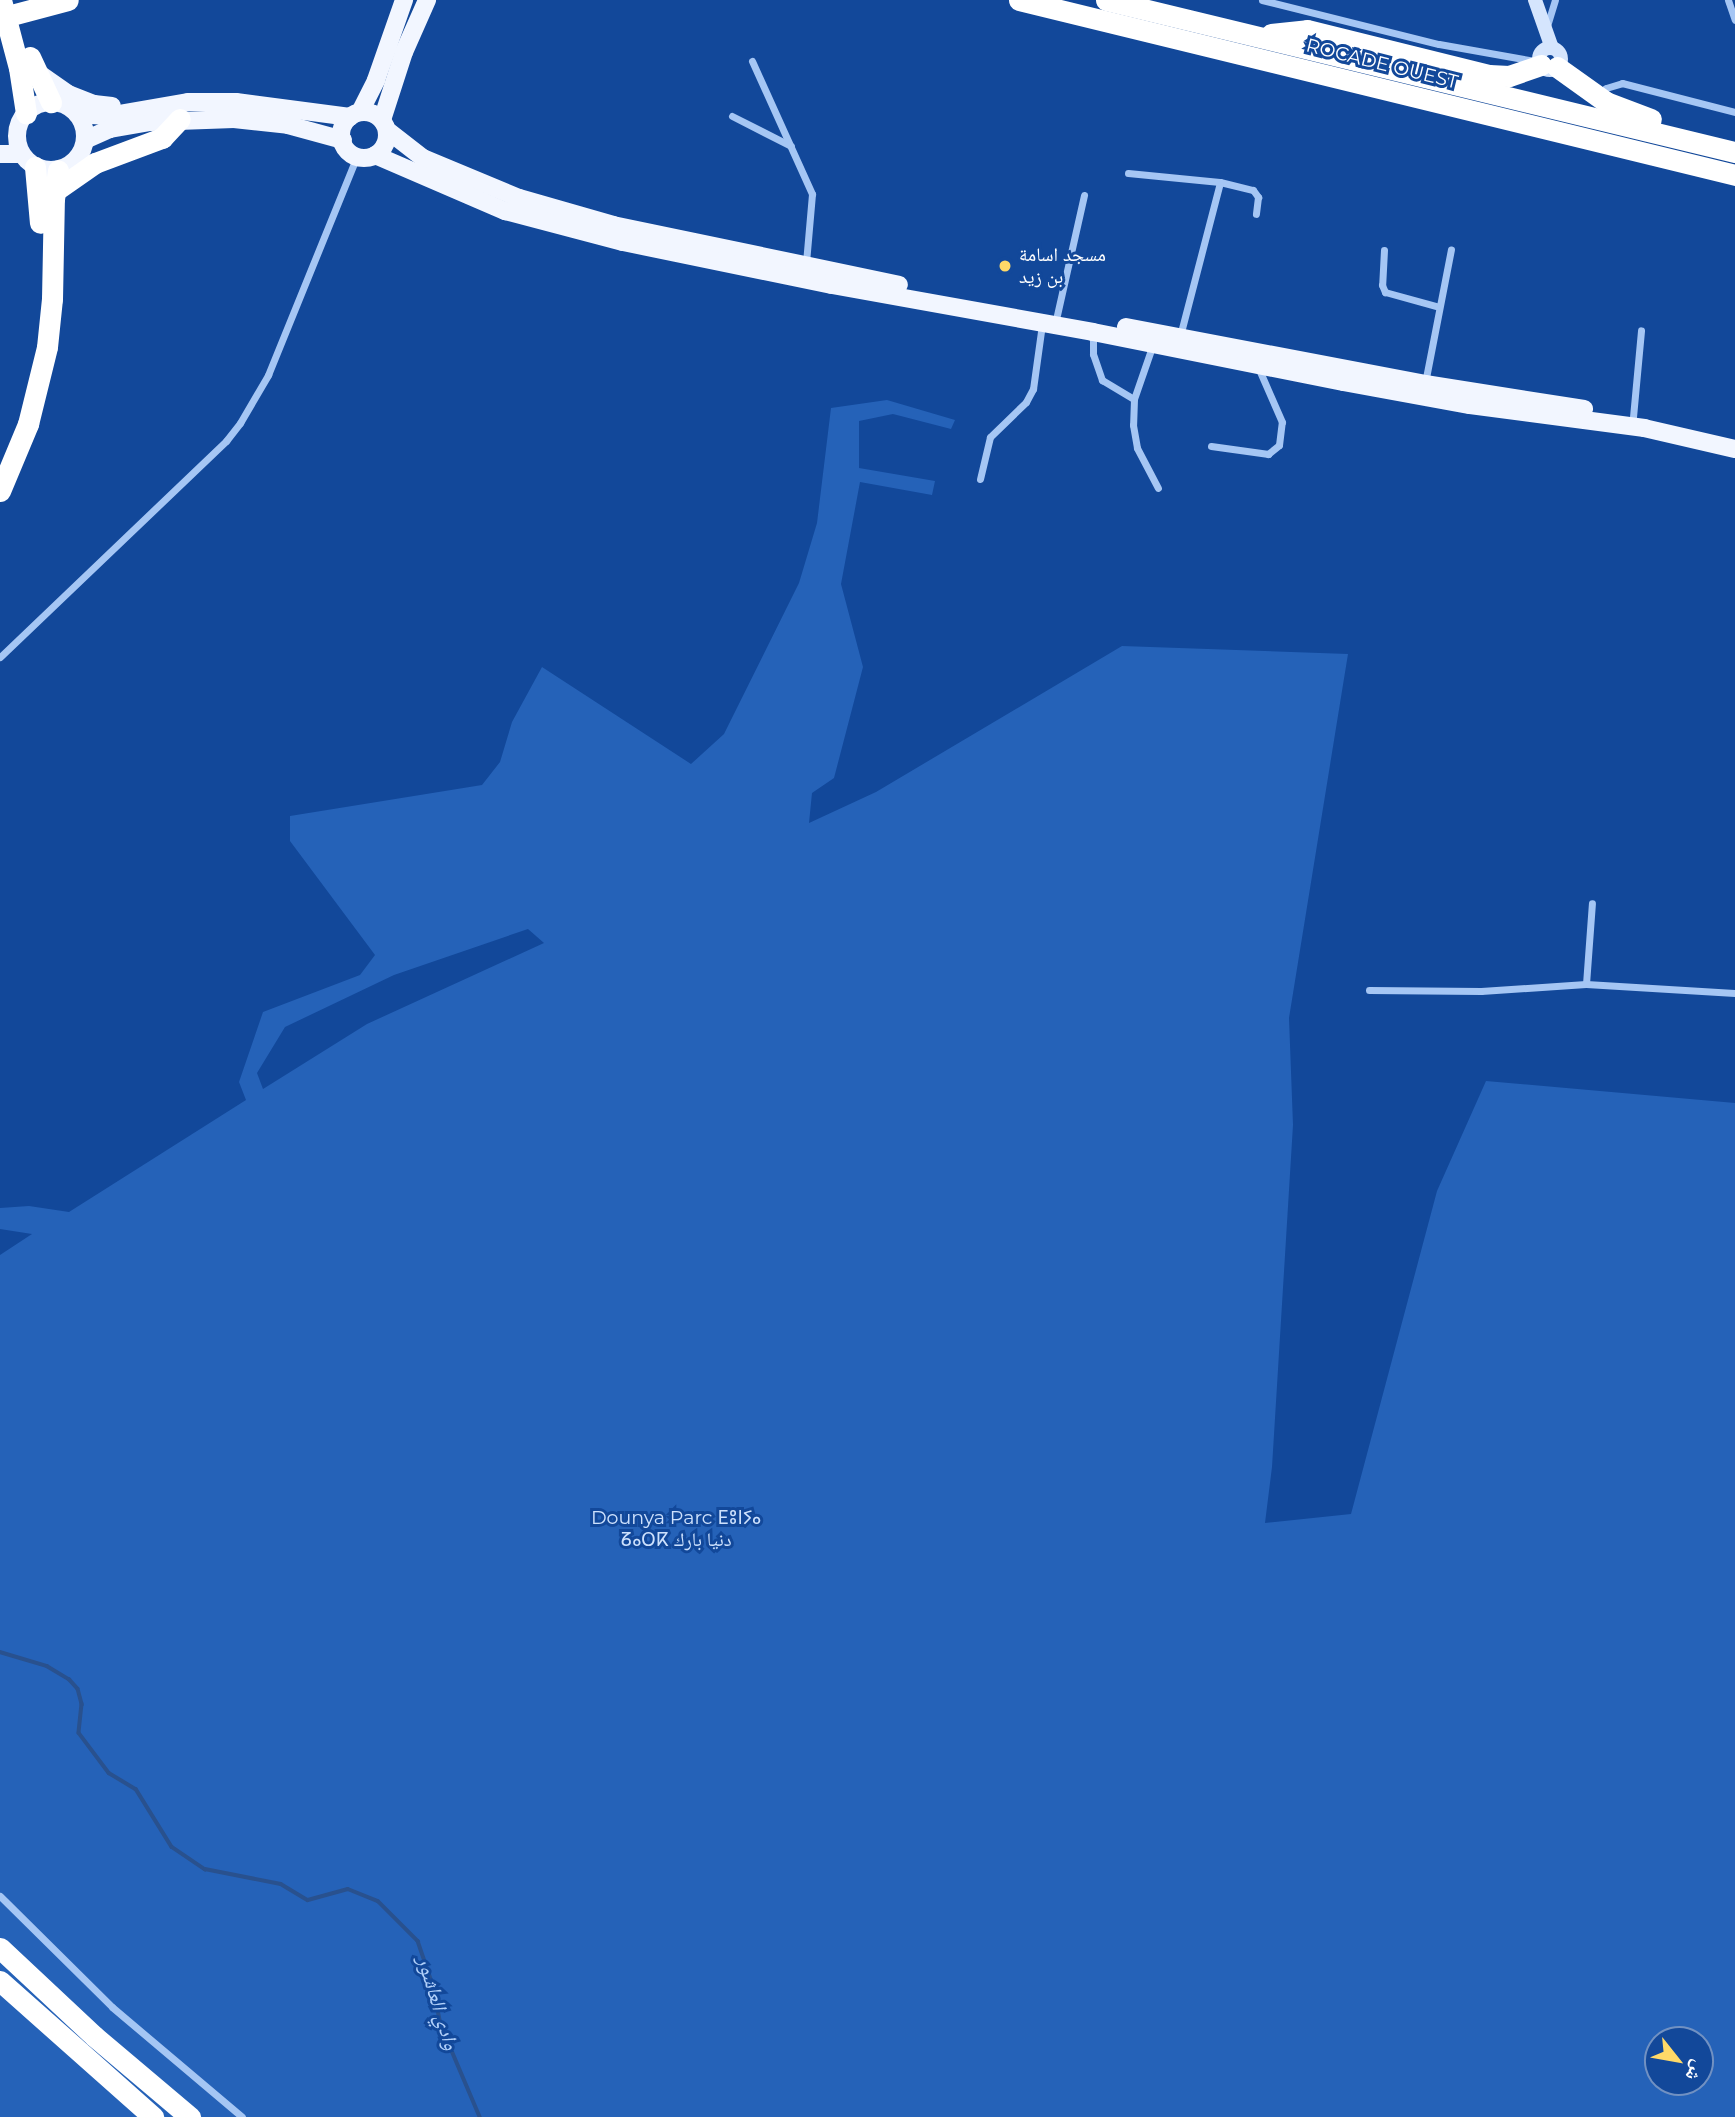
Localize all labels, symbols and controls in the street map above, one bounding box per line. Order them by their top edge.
street label: ROCADE OUEST [1304,34,1460,94]
place label: مسجد اسامة بن زيد [1019,244,1106,288]
marker: مسجد اسامة بن زيد [997,258,1013,274]
park label: Dounya Parc ⴹⵓⵏⵢⴰ ⵒⴰⵔⴽ دنيا بارك [591,1507,761,1551]
water label: وادي العاشور [412,1953,464,2053]
north arrow [1644,2026,1714,2096]
text: ش [1681,2056,1711,2086]

